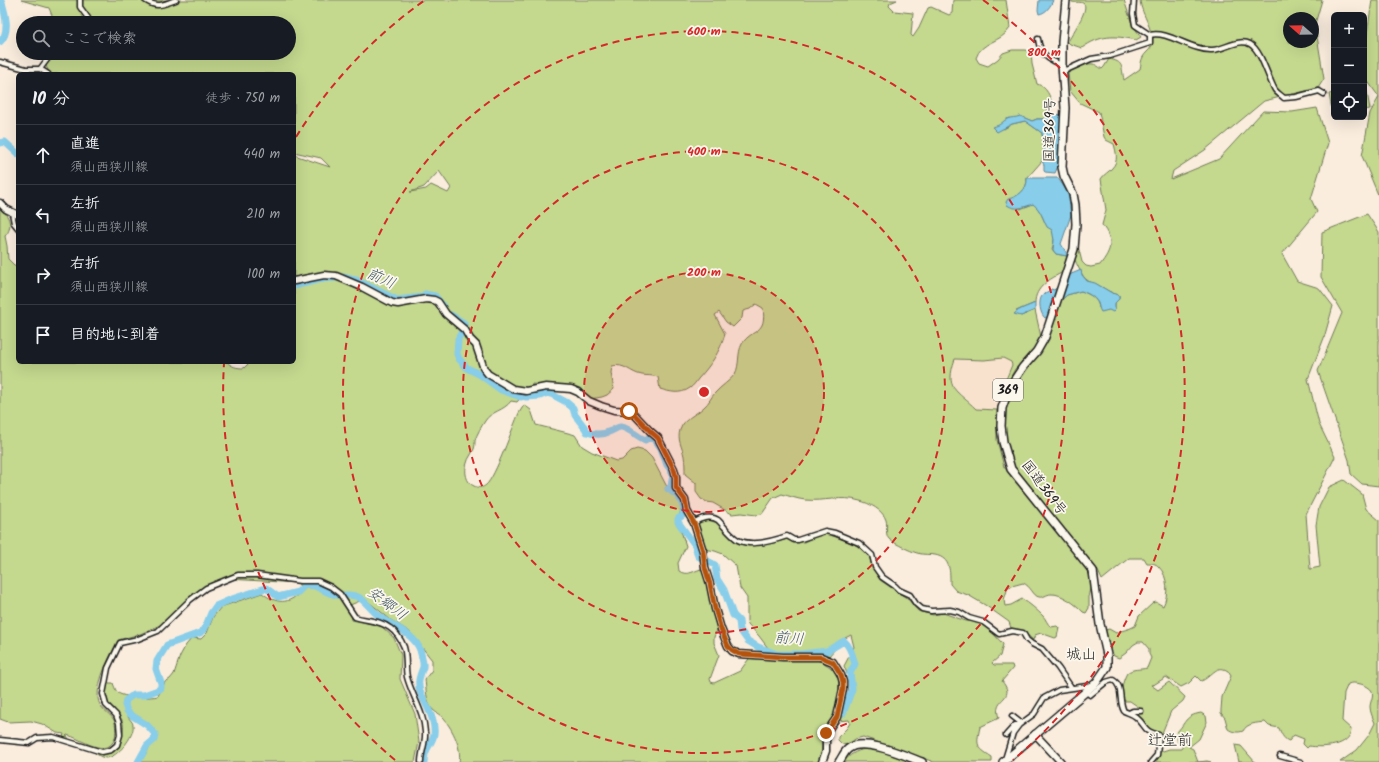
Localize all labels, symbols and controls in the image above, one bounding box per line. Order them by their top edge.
north arrow [1283,12,1319,48]
map controls [1331,12,1367,120]
button: + [1331,12,1367,48]
search box [16,16,296,60]
text: 600 m [687,22,721,41]
icon: search [30,27,52,49]
text: ここで検索 [62,27,137,51]
text: 800 m [1027,43,1061,62]
button: − [1331,48,1367,84]
button: locate [1331,84,1367,120]
text: 10 分 [32,86,69,113]
text: 徒歩 · 750 m [205,88,280,109]
street label: 国道369号 [1038,98,1062,162]
text: 直進 [70,132,100,156]
text: 400 m [687,142,721,161]
icon: ahead [32,144,54,166]
text: 440 m [244,144,280,165]
text: 須山西狭川線 [70,157,148,178]
text: 左折 [70,192,100,216]
icon: left [32,204,54,226]
text: 210 m [246,204,280,225]
text: 須山西狭川線 [70,217,148,238]
text: 右折 [70,252,100,276]
water label: 前川 [362,262,400,296]
text: 200 m [687,263,721,282]
icon: right [32,264,54,286]
text: 100 m [247,264,280,285]
text: 須山西狭川線 [70,277,148,298]
text: 目的地に到着 [70,323,160,347]
icon: arrive [32,324,54,346]
road number: 369 [993,379,1023,401]
centre of rings [697,385,711,399]
route start [620,402,638,420]
street label: 国道369号 [1016,456,1072,520]
water label: 安郷川 [362,581,412,627]
water label: 前川 [773,626,805,652]
district label: 城山 [1066,643,1096,667]
route end [817,724,835,742]
district label: 辻堂前 [1147,729,1193,753]

